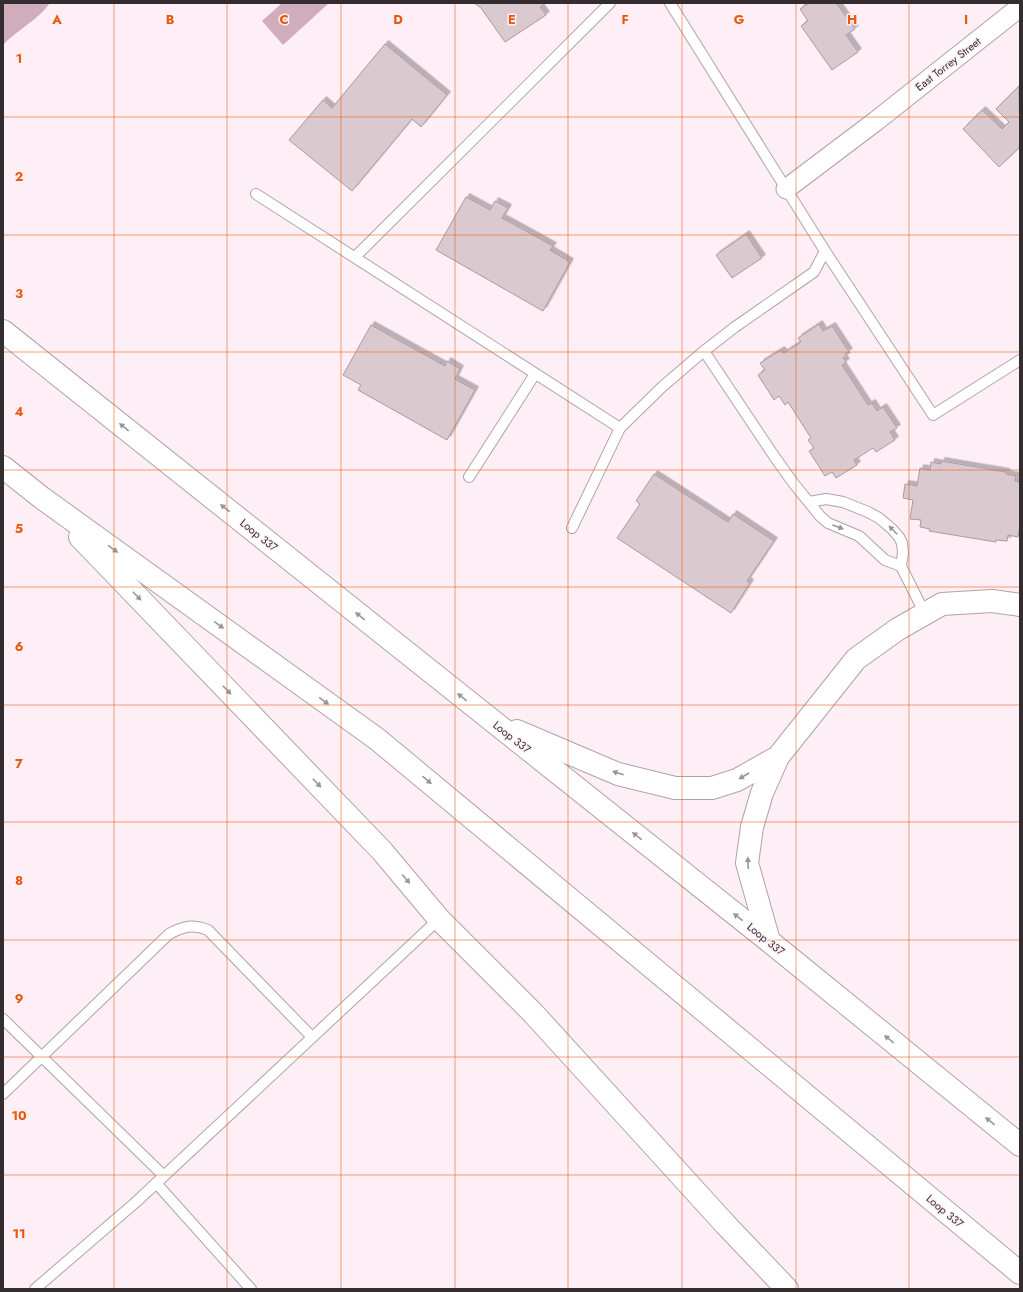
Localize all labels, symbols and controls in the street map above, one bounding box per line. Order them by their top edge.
text: A [51,10,62,29]
text: B [166,10,175,29]
text: C [279,10,289,29]
text: D [393,10,403,29]
text: E [508,10,516,29]
text: F [621,10,629,29]
text: G [734,10,745,29]
text: H [847,10,857,29]
text: I [964,10,968,29]
street label: East Torrey Street [912,33,984,95]
text: 1 [16,49,22,68]
text: 2 [15,167,23,186]
text: 3 [15,284,23,303]
text: 4 [14,402,24,421]
one-way arrow [118,423,129,432]
one-way arrow [220,504,231,513]
street label: Loop 337 [237,515,281,555]
text: 5 [15,519,23,538]
one-way arrow [833,524,845,530]
one-way arrow [888,526,898,535]
one-way arrow [108,545,118,553]
one-way arrow [132,591,142,601]
one-way arrow [354,611,365,620]
one-way arrow [213,621,224,629]
text: 6 [15,637,24,656]
one-way arrow [222,685,232,695]
one-way arrow [456,692,467,701]
one-way arrow [319,697,330,705]
street label: Loop 337 [490,717,534,757]
text: 7 [15,754,23,773]
one-way arrow [612,770,624,776]
one-way arrow [738,773,750,780]
one-way arrow [422,776,432,785]
one-way arrow [312,778,322,788]
one-way arrow [631,831,642,840]
one-way arrow [745,857,752,869]
text: 8 [15,871,23,890]
one-way arrow [401,873,410,884]
one-way arrow [733,912,744,921]
street label: Loop 337 [744,919,788,959]
text: 9 [15,989,24,1008]
one-way arrow [883,1034,894,1043]
text: 10 [11,1106,27,1125]
one-way arrow [984,1116,995,1125]
street label: Loop 337 [923,1191,967,1231]
text: 11 [12,1224,26,1243]

